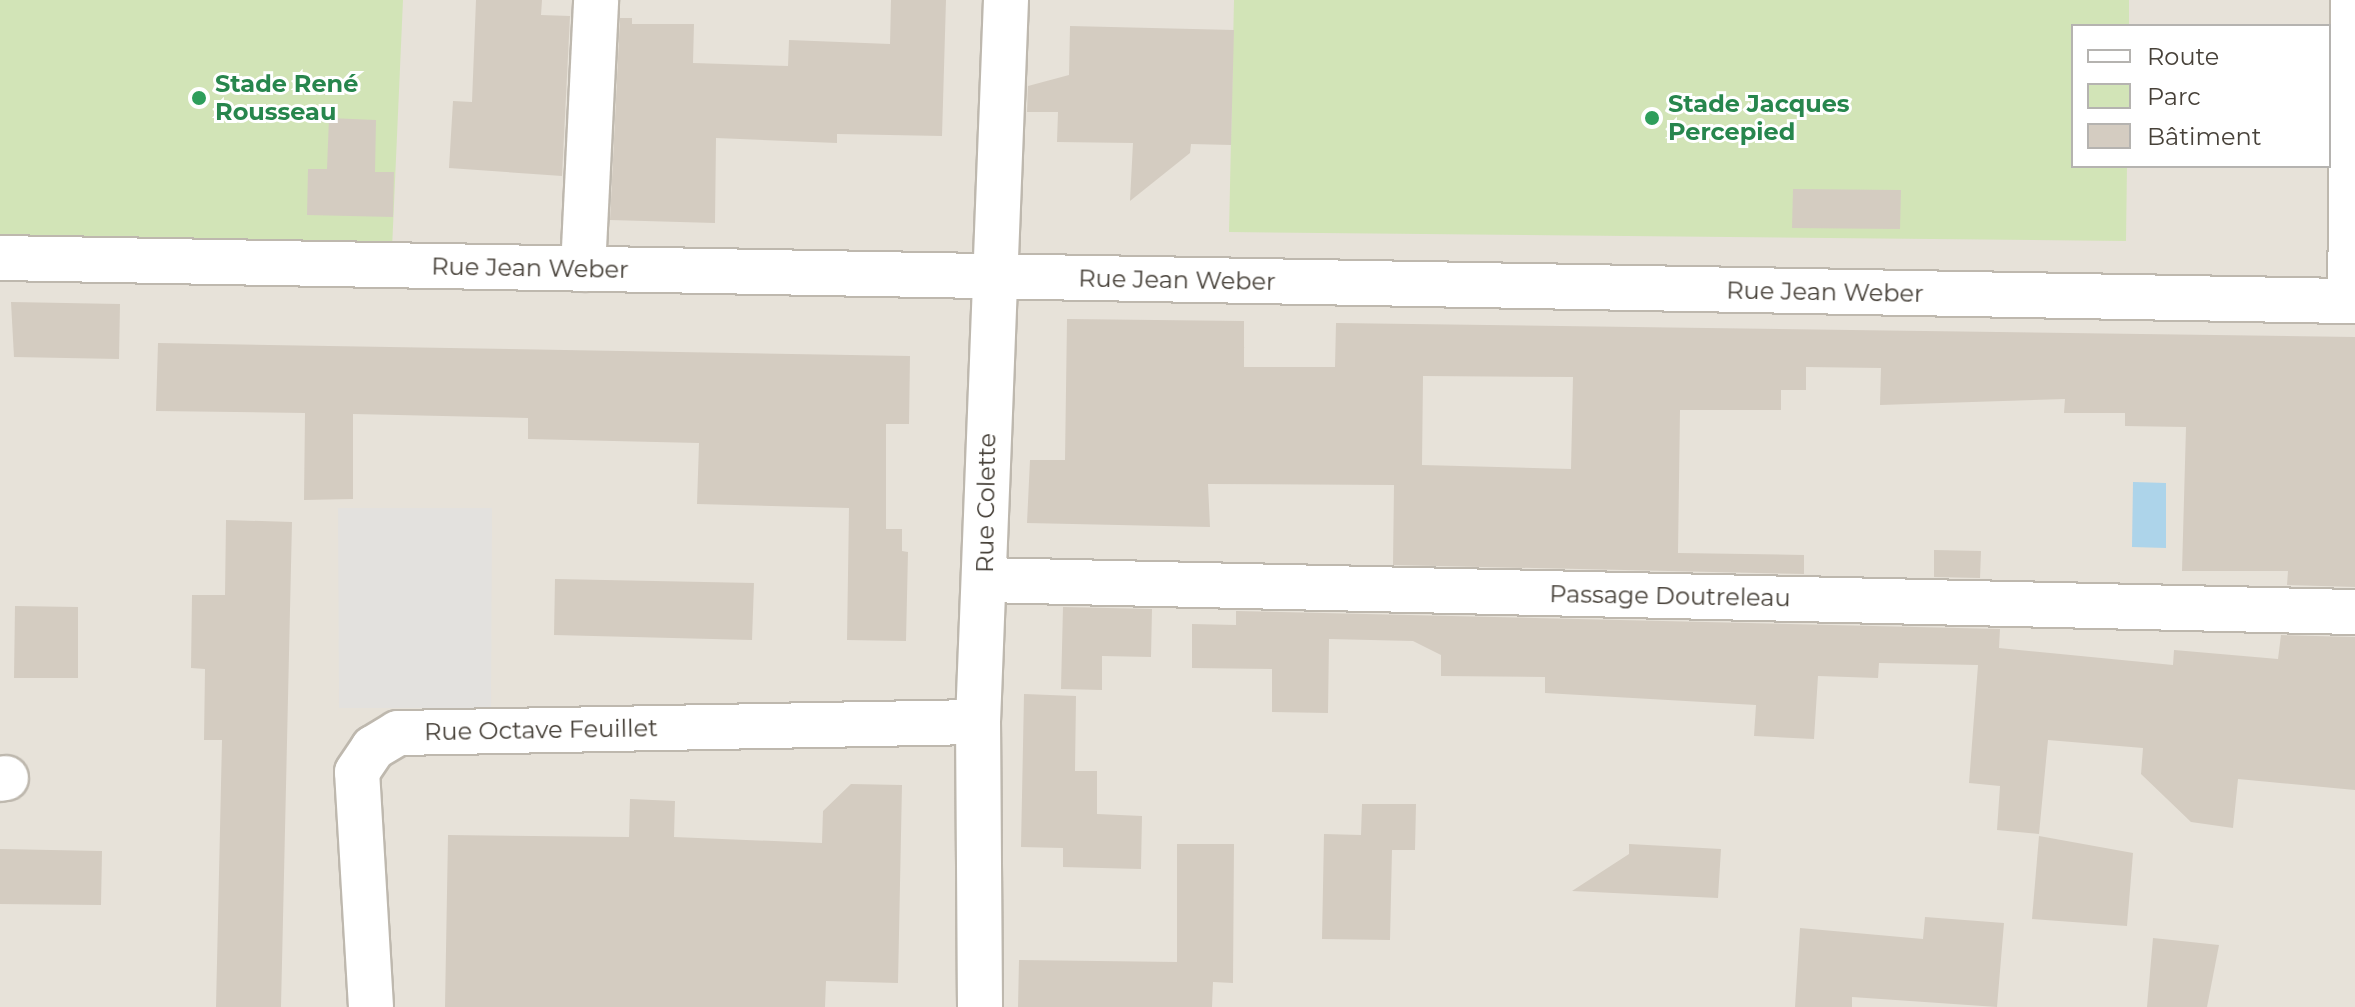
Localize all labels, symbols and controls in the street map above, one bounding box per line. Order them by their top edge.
legend [2071,24,2331,168]
text: Route [2147,42,2219,71]
place label: Stade René Rousseau [215,70,358,126]
text: Parc [2147,82,2201,111]
marker: Stade René Rousseau [190,89,208,107]
place label: Stade Jacques Percepied [1668,90,1850,146]
marker: Stade Jacques Percepied [1643,109,1661,127]
text: Bâtiment [2147,122,2261,151]
street label: Rue Jean Weber [431,252,629,284]
street label: Rue Jean Weber [1078,264,1276,296]
street label: Rue Jean Weber [1726,276,1924,308]
street label: Rue Colette [970,433,1002,573]
street label: Passage Doutreleau [1549,579,1791,613]
street label: Rue Octave Feuillet [424,714,658,746]

